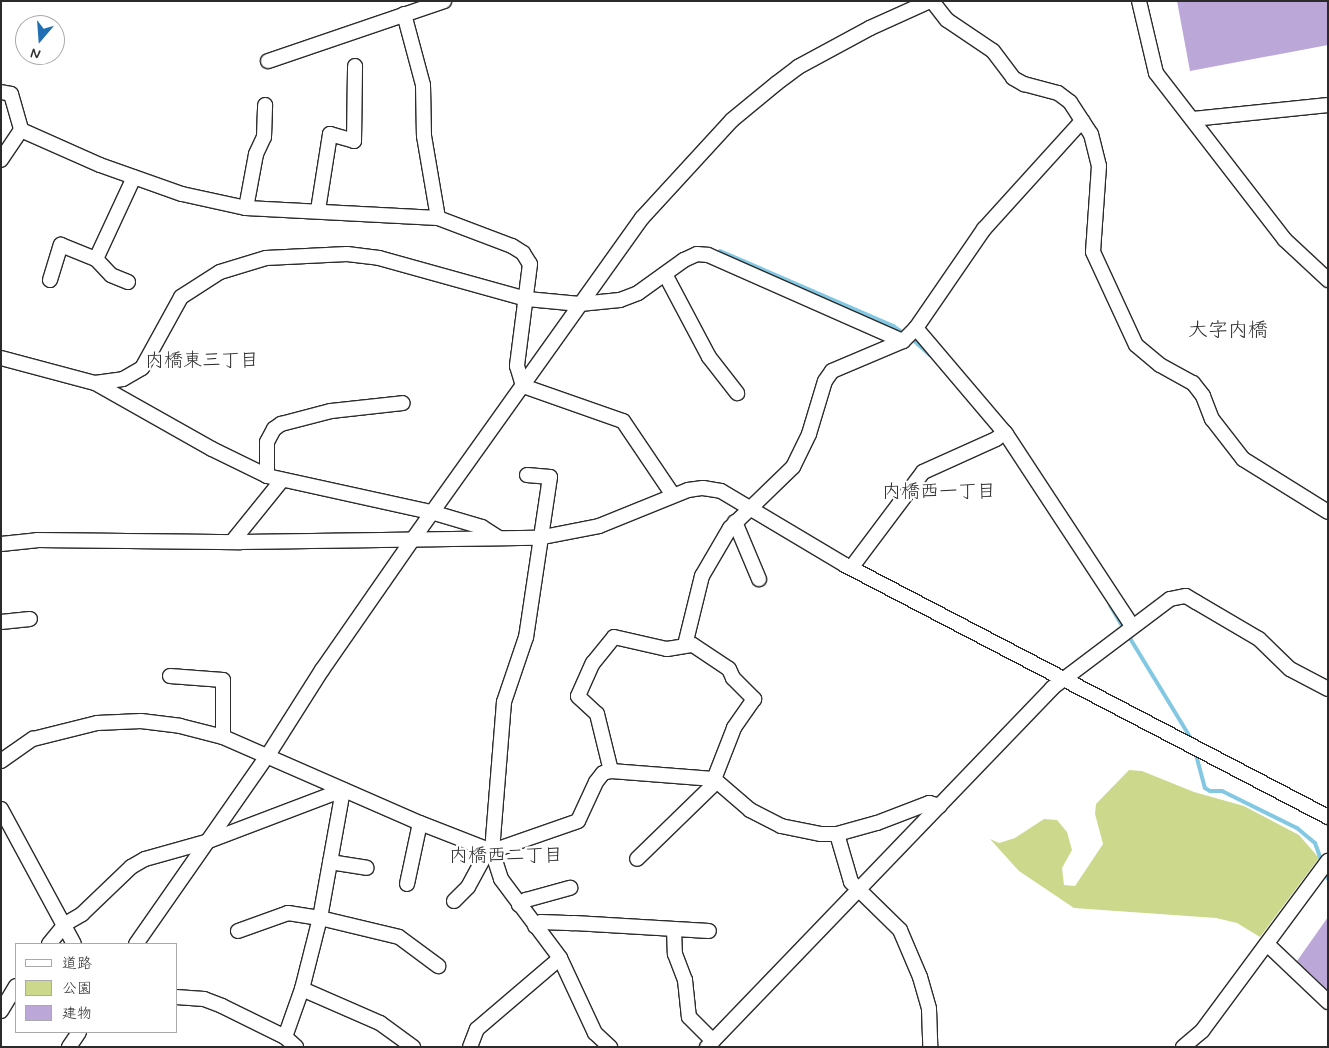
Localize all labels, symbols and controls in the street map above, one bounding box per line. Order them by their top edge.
north arrow [15,15,65,65]
text: N [28,43,43,63]
district label: 大字内橋 [1188,318,1268,342]
district label: 内橋東三丁目 [145,350,259,372]
district label: 内橋西一丁目 [882,481,996,503]
district label: 内橋西二丁目 [449,845,563,867]
legend [15,943,178,1033]
text: 道路 [62,954,92,974]
text: 公園 [62,979,92,999]
text: 建物 [62,1004,92,1024]

